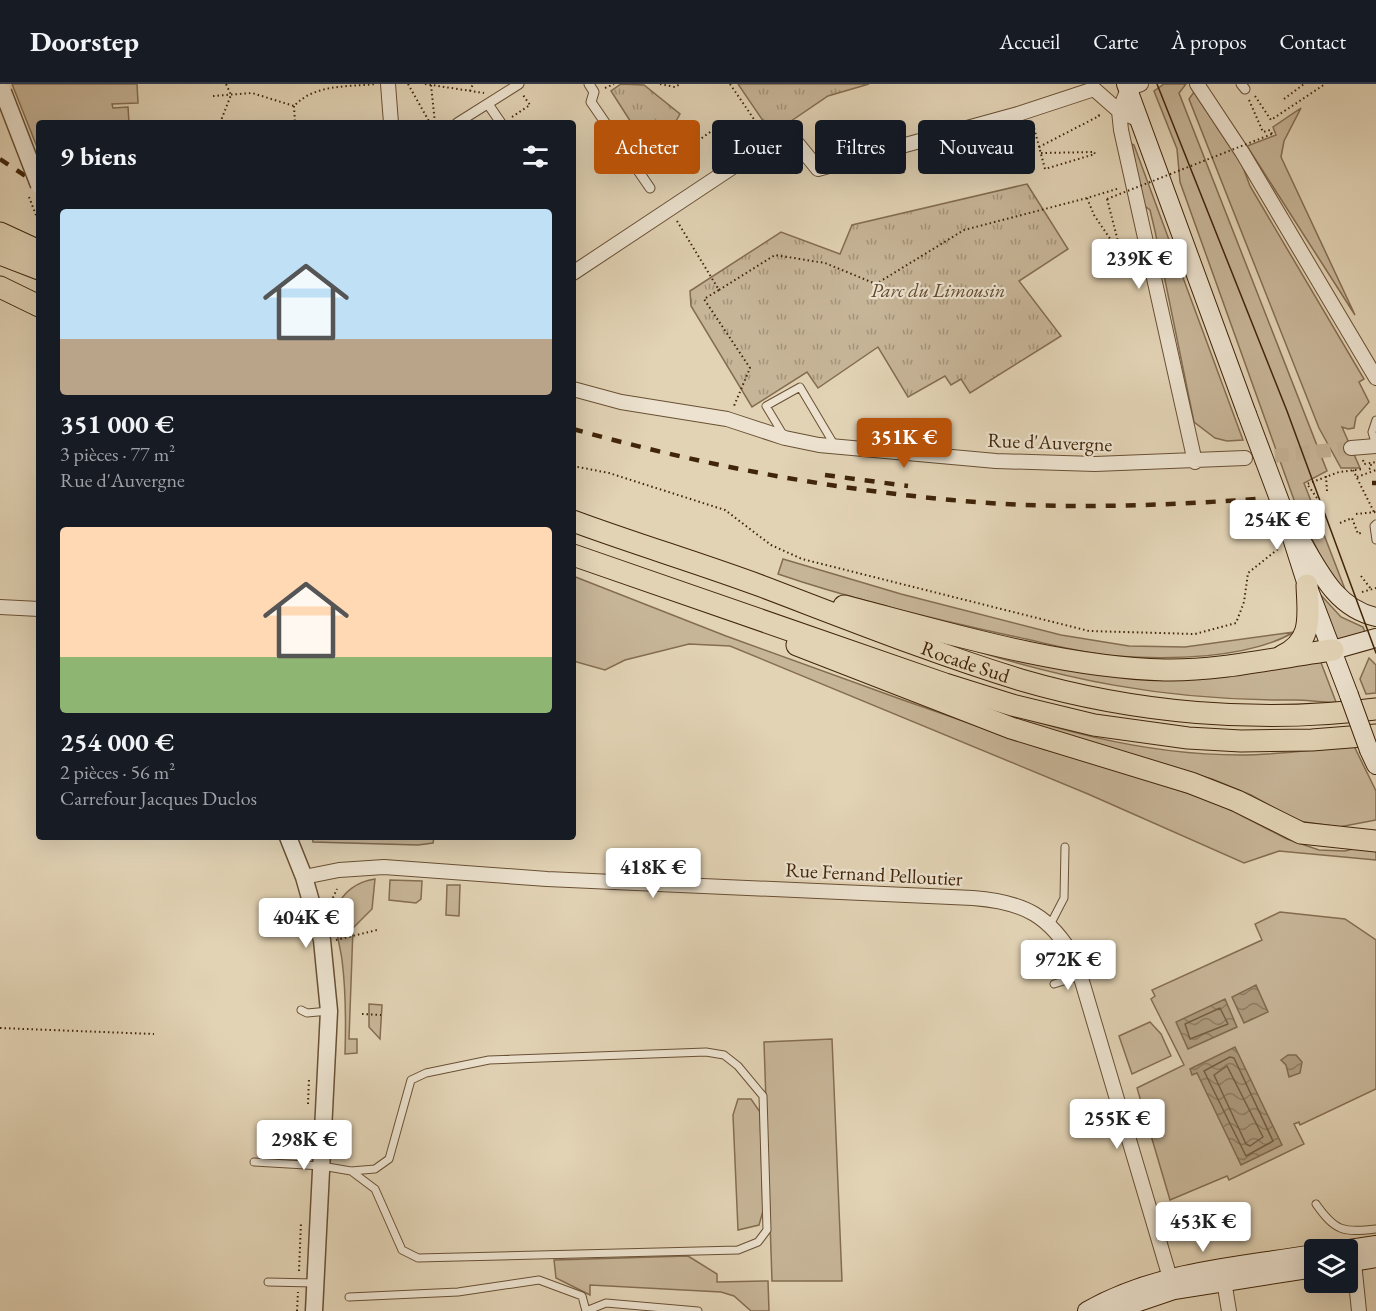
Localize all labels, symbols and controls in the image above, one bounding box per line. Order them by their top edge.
text: Doorstep [30,23,139,59]
text: Accueil [1000,28,1060,55]
text: Carte [1093,28,1138,55]
text: À propos [1171,28,1246,55]
text: Contact [1279,28,1346,55]
chip: Acheter [594,120,700,174]
chip: Louer [712,120,803,174]
chip: Filtres [815,120,906,174]
chip: Nouveau [918,120,1035,174]
text: 9 biens [60,139,137,173]
icon: filters [519,140,552,173]
pin: 239K € [1090,239,1188,290]
text: 239K € [1106,245,1172,271]
icon: home [252,248,360,356]
park label: Parc du Limousin [871,277,1005,303]
text: 351 000 € [60,407,174,441]
pin: 351K € [855,418,953,469]
text: 351K € [871,424,937,450]
street label: Rue d'Auvergne [987,427,1113,457]
text: 3 pièces · 77 m² [60,441,175,467]
text: Rue d'Auvergne [60,467,185,493]
pin: 254K € [1228,500,1326,551]
text: 254K € [1244,506,1310,532]
icon: home [252,566,360,674]
street label: Rocade Sud [918,635,1014,689]
text: 254 000 € [60,725,174,759]
text: 2 pièces · 56 m² [60,759,175,785]
text: Carrefour Jacques Duclos [60,785,257,811]
pin: 418K € [604,848,702,899]
text: 418K € [620,854,686,880]
street label: Rue Fernand Pelloutier [785,856,964,892]
pin: 404K € [257,898,355,949]
text: 404K € [273,904,339,930]
pin: 972K € [1019,940,1117,991]
text: 972K € [1035,946,1101,972]
pin: 255K € [1068,1099,1166,1150]
text: 255K € [1084,1105,1150,1131]
pin: 298K € [255,1120,353,1171]
text: 298K € [271,1126,337,1152]
pin: 453K € [1154,1202,1252,1253]
text: 453K € [1170,1208,1236,1234]
map controls [1304,1239,1358,1293]
button: layers [1304,1239,1358,1293]

